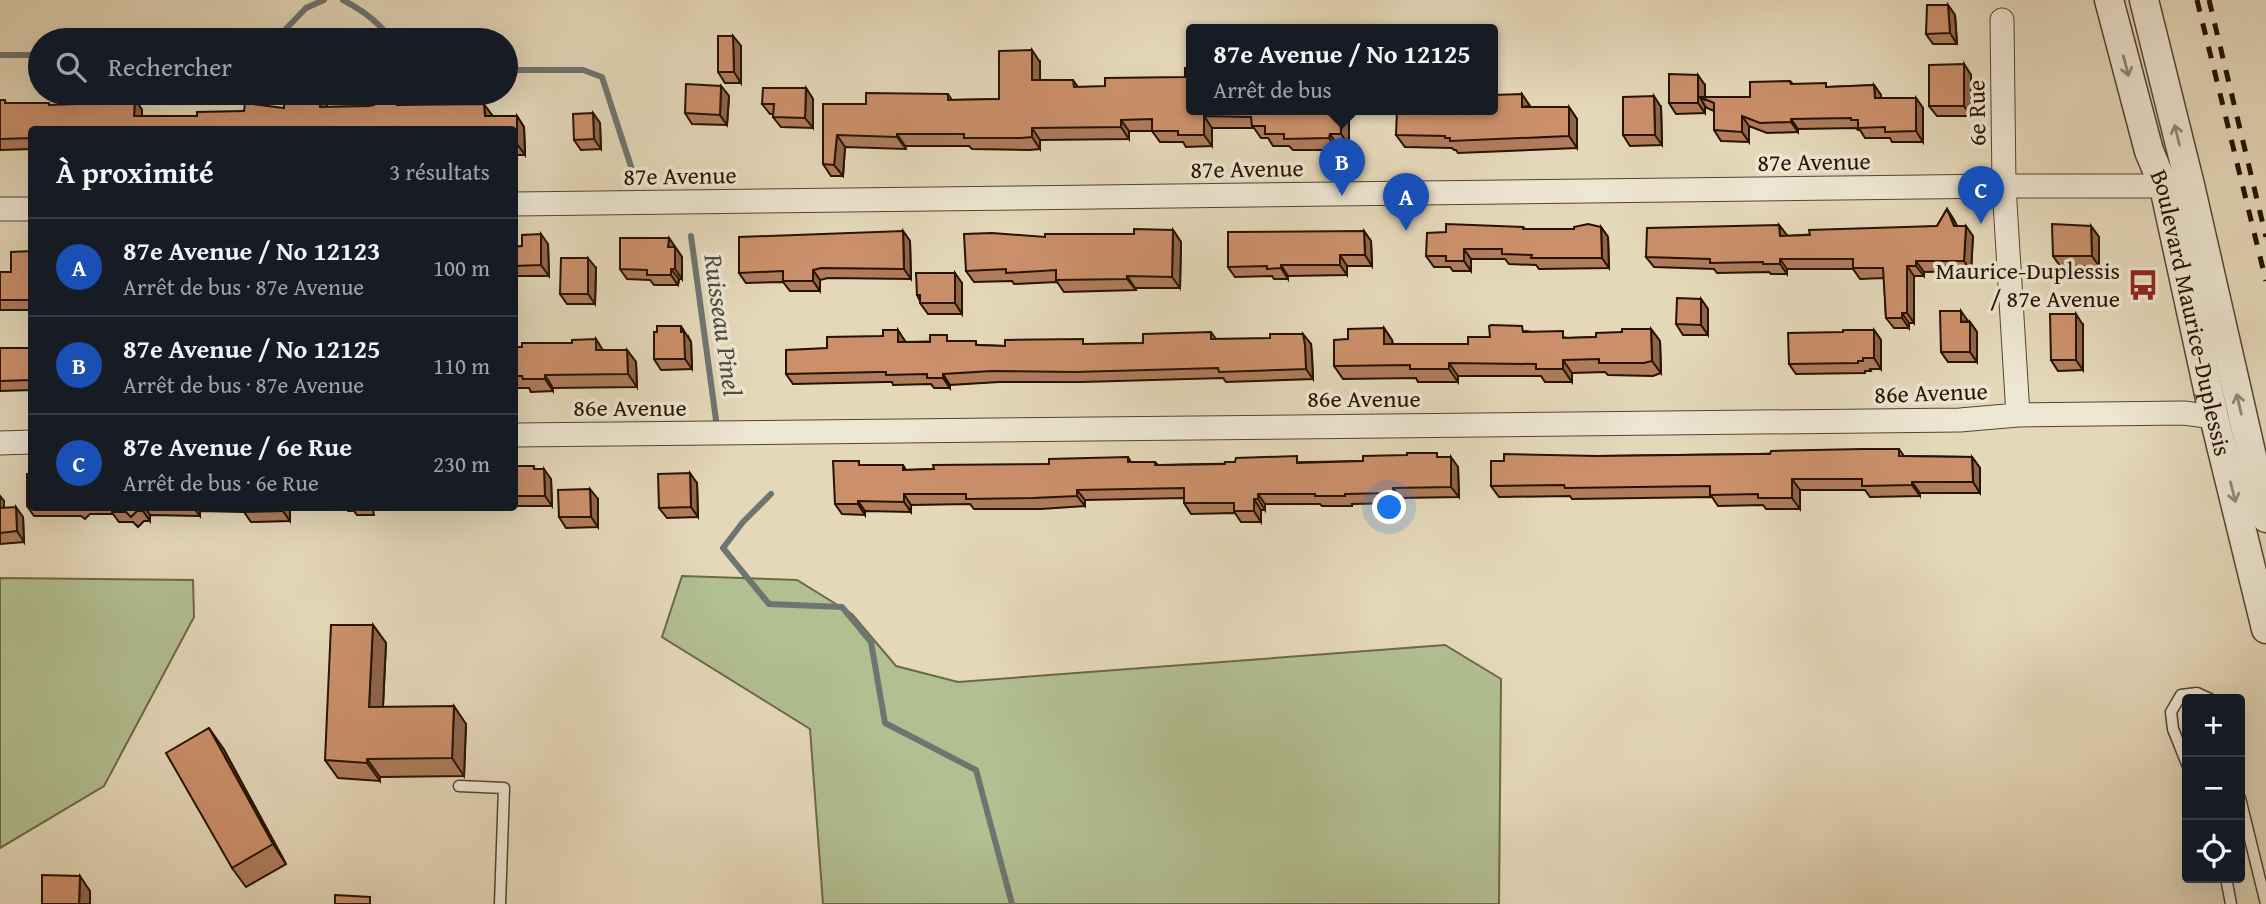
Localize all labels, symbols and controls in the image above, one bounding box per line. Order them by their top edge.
popup [1186,24,1498,115]
search box [28,28,518,105]
text: 87e Avenue / No 12125 [1213,34,1471,73]
text: Rechercher [108,47,232,86]
icon: search [52,48,90,86]
one-way arrow [2120,54,2133,77]
text: Arrêt de bus [1213,73,1332,106]
street label: 6e Rue [1958,80,1995,146]
one-way arrow [2170,124,2183,147]
pin: B [1319,138,1365,196]
street label: 87e Avenue [1757,143,1871,180]
text: À proximité [56,150,214,194]
street label: 87e Avenue [1190,150,1304,187]
text: 3 résultats [389,155,490,188]
street label: 87e Avenue [623,157,737,194]
street label: Boulevard Maurice-Duplessis [2142,164,2241,459]
pin: C [1958,166,2004,224]
pin: A [1383,173,1429,231]
text: 87e Avenue / No 12123 [123,231,381,270]
water label: Ruisseau Pinel [694,250,753,398]
text: A [72,251,86,284]
text: 100 m [433,251,490,284]
place label: Maurice-Duplessis / 87e Avenue [1935,253,2120,316]
bus stop icon: Maurice-Duplessis / 87e Avenue [2126,268,2160,302]
text: Arrêt de bus · 87e Avenue [123,270,364,303]
text: 87e Avenue / No 12125 [123,329,381,368]
text: B [72,349,86,382]
text: 110 m [433,349,490,382]
text: Arrêt de bus · 87e Avenue [123,368,364,401]
street label: 86e Avenue [1874,373,1988,412]
street label: 86e Avenue [1307,381,1421,416]
street label: 86e Avenue [573,390,687,425]
one-way arrow [2231,393,2245,416]
text: 87e Avenue / 6e Rue [123,427,352,466]
text: C [72,447,86,480]
text: 230 m [433,447,490,480]
text: Arrêt de bus · 6e Rue [123,466,319,499]
one-way arrow [2226,480,2240,503]
your location [1372,490,1406,524]
map controls [2182,694,2245,883]
button: + [2182,694,2245,757]
button: − [2182,757,2245,820]
button: locate [2182,820,2245,883]

